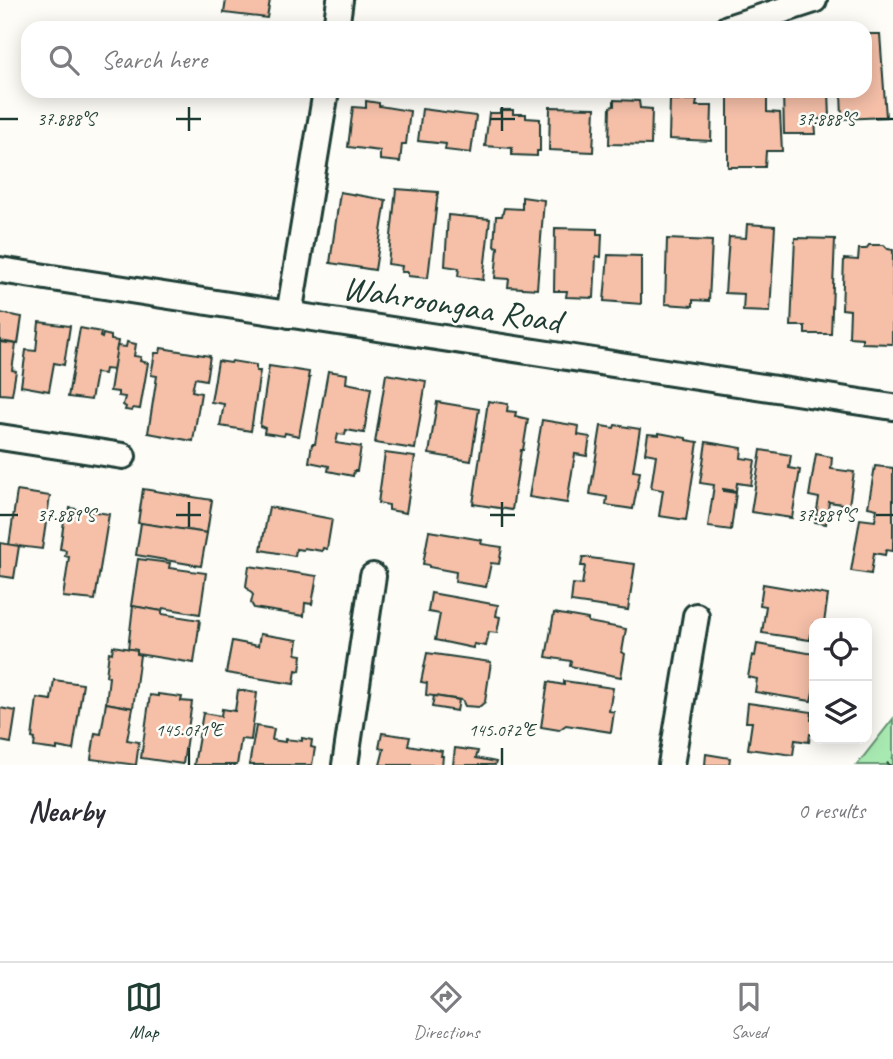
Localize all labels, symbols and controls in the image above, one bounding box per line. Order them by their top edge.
search box [21,21,872,98]
icon: search [45,41,83,79]
text: Search here [101,43,207,76]
text: 37.888°S [37,108,98,130]
text: 37.888°S [797,108,858,130]
street label: Wahroongaa Road [340,265,569,344]
text: 37.889°S [37,504,98,526]
text: 37.889°S [797,504,858,526]
map controls [809,618,872,744]
button: locate [809,618,872,681]
button: layers [809,681,872,744]
text: 145.071°E [156,719,225,741]
text: 145.072°E [469,719,538,741]
text: Nearby [28,792,104,830]
text: 0 results [798,796,865,825]
tab: Map [125,978,163,1044]
tab: Directions [413,978,480,1044]
tab: Saved [730,978,768,1044]

